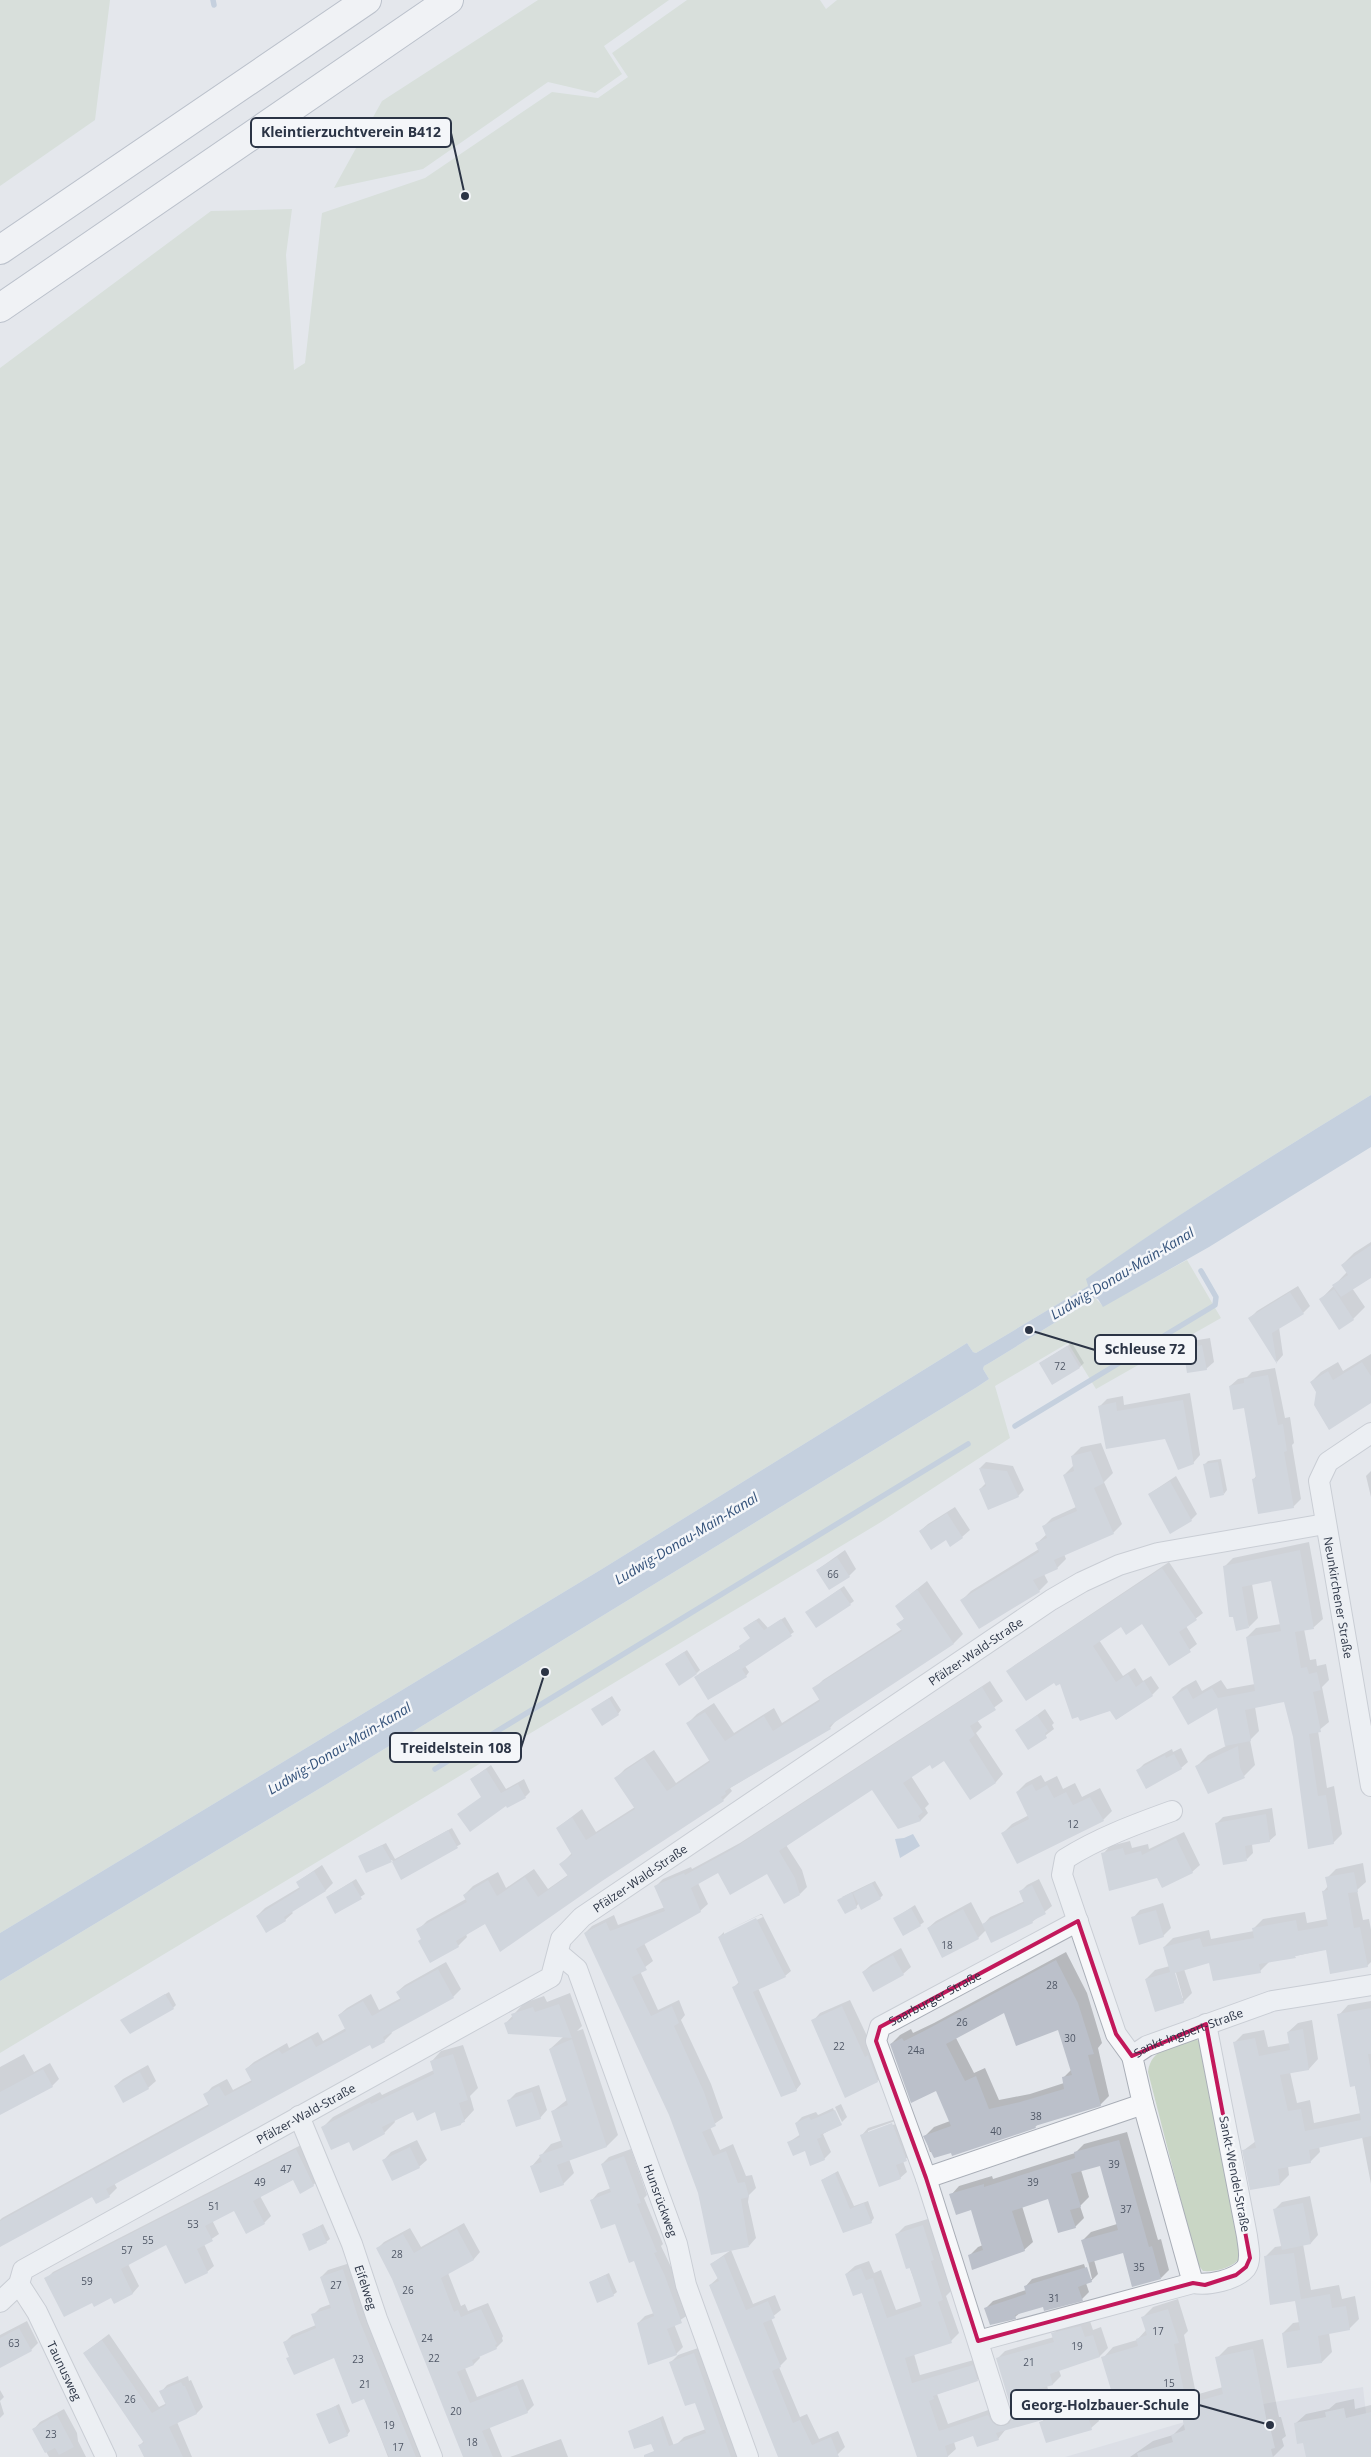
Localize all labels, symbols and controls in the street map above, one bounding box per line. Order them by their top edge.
callout: Kleintierzuchtverein B412 [251,118,451,147]
text: Kleintierzuchtverein B412 [261,122,441,141]
water label: Ludwig-Donau-Main-Kanal [1047,1222,1198,1324]
callout: Schleuse 72 [1095,1335,1196,1364]
text: Schleuse 72 [1105,1339,1185,1358]
house number: 72 [1054,1359,1066,1373]
water label: Ludwig-Donau-Main-Kanal [611,1487,762,1589]
street label: Neunkirchener Straße [1320,1535,1358,1660]
house number: 66 [827,1567,839,1581]
street label: Pfälzer-Wald-Straße [925,1613,1026,1689]
water label: Ludwig-Donau-Main-Kanal [264,1697,415,1799]
callout: Treidelstein 108 [390,1733,521,1762]
text: Treidelstein 108 [401,1738,511,1757]
house number: 12 [1067,1817,1079,1831]
street label: Pfälzer-Wald-Straße [589,1840,691,1916]
house number: 18 [941,1938,953,1952]
street label: Saarburger Straße [886,1966,984,2029]
house number: 28 [1046,1978,1058,1992]
street label: Sankt-Ingbert-Straße [1130,2004,1246,2061]
house number: 26 [956,2015,968,2029]
house number: 30 [1064,2031,1076,2045]
house number: 22 [833,2039,845,2053]
house number: 24a [908,2043,925,2057]
street label: Pfälzer-Wald-Straße [253,2079,358,2147]
house number: 38 [1030,2109,1042,2123]
street label: Sankt-Wendel-Straße [1215,2115,1255,2234]
house number: 40 [990,2124,1002,2138]
house number: 39 [1108,2157,1120,2171]
house number: 47 [280,2162,292,2176]
street label: Hunsrückweg [640,2162,682,2240]
house number: 49 [254,2175,266,2189]
house number: 39 [1027,2175,1039,2189]
house number: 51 [208,2199,220,2213]
house number: 37 [1120,2202,1132,2216]
house number: 53 [187,2217,199,2231]
house number: 55 [142,2233,154,2247]
house number: 57 [121,2243,133,2257]
house number: 28 [391,2247,403,2261]
house number: 35 [1133,2260,1145,2274]
street label: Eifelweg [351,2263,382,2312]
house number: 59 [81,2274,93,2288]
house number: 27 [330,2278,342,2292]
house number: 26 [402,2283,414,2297]
house number: 31 [1048,2291,1060,2305]
house number: 17 [1152,2324,1164,2338]
house number: 24 [421,2331,433,2345]
house number: 63 [8,2336,20,2350]
street label: Taunusweg [43,2338,86,2403]
house number: 19 [1071,2339,1083,2353]
house number: 22 [428,2351,440,2365]
house number: 23 [352,2352,364,2366]
house number: 21 [1023,2355,1035,2369]
house number: 15 [1163,2376,1175,2390]
house number: 21 [359,2377,371,2391]
callout: Georg-Holzbauer-Schule [1011,2390,1199,2419]
house number: 26 [124,2392,136,2406]
text: Georg-Holzbauer-Schule [1021,2395,1189,2414]
house number: 20 [450,2404,462,2418]
house number: 19 [383,2418,395,2432]
house number: 23 [45,2427,57,2441]
house number: 18 [466,2435,478,2449]
house number: 17 [392,2440,404,2454]

